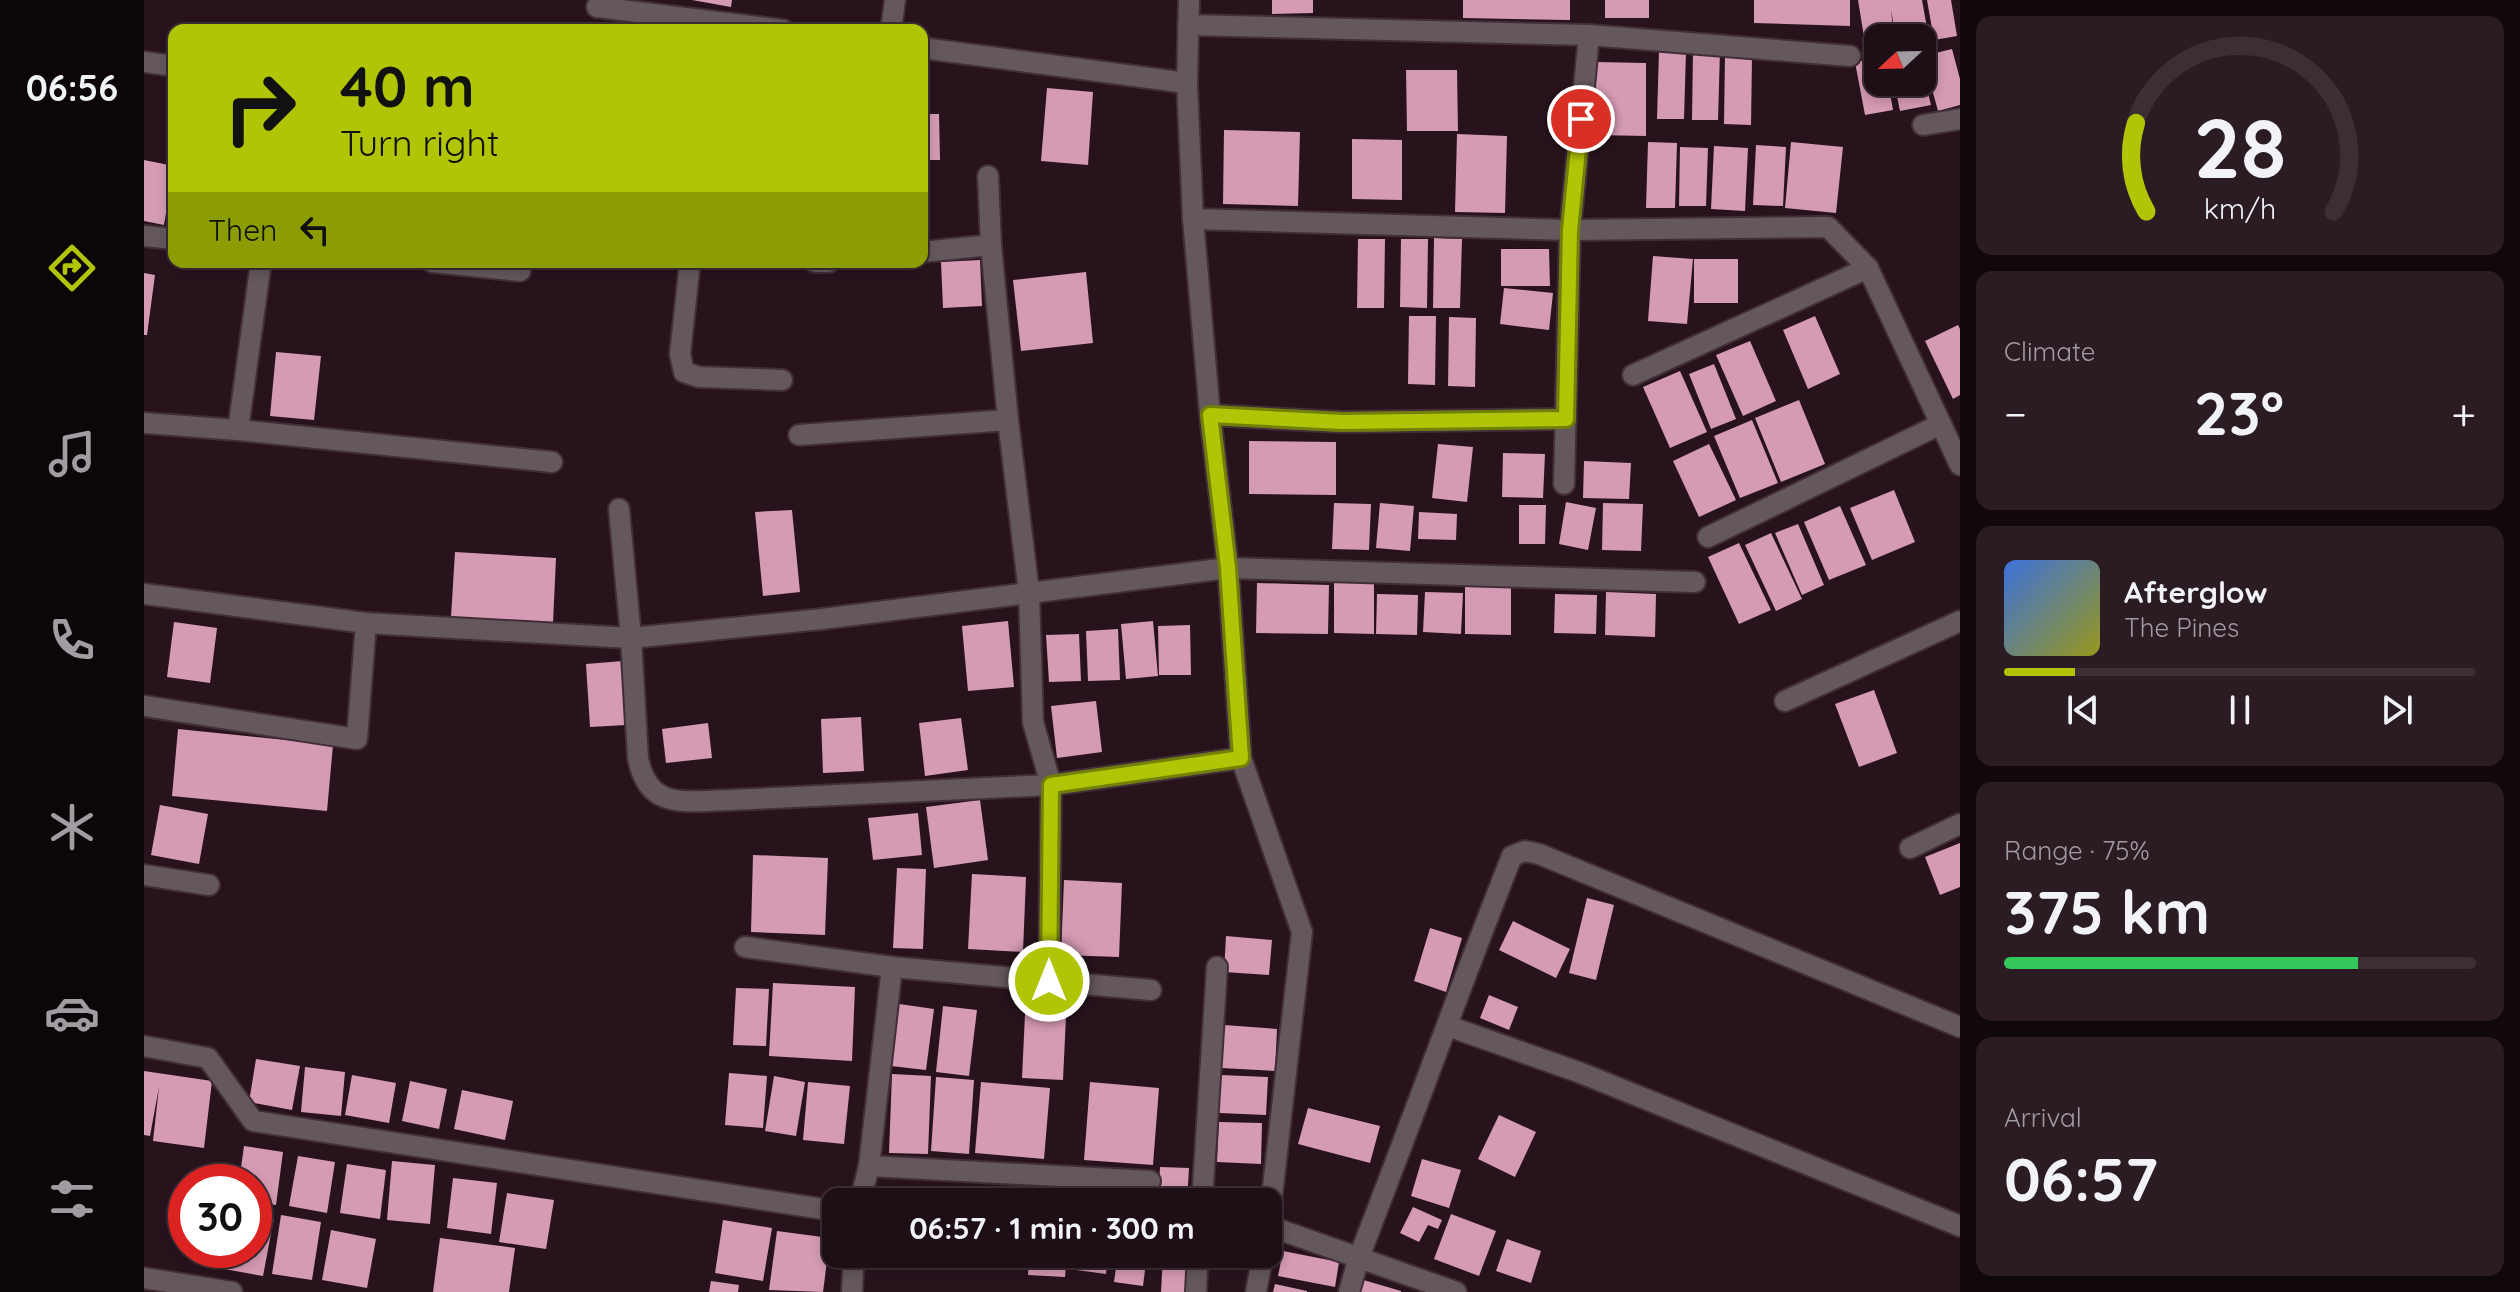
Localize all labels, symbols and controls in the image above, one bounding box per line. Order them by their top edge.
north arrow [1864,24,1936,96]
map controls [1864,24,1936,96]
text: 40 m [340,51,475,121]
icon: right [208,56,312,160]
text: 06:56 [26,65,118,110]
pin [1547,85,1615,153]
text: 28 [2194,94,2286,198]
icon: arrive [1559,97,1603,141]
text: Turn right [340,120,499,165]
text: km/h [2204,190,2276,226]
icon: left [293,208,337,252]
text: Then [208,211,277,249]
icon: directions [44,240,100,296]
text: Climate [2004,335,2095,368]
text: 23° [2194,375,2284,450]
text: − [2004,386,2027,441]
text: + [2451,386,2476,441]
icon: music [44,426,100,482]
text: Afterglow [2124,573,2267,611]
text: The Pines [2124,611,2239,644]
icon: phone [44,612,100,668]
icon: previous [2061,688,2105,732]
icon: pause [2218,688,2262,732]
icon: next [2375,688,2419,732]
icon: climate [44,799,100,855]
text: Range · 75% [2004,834,2150,867]
text: 375 km [2004,874,2210,949]
position arrow [1007,939,1091,1023]
icon: car [44,985,100,1041]
text: Arrival [2004,1101,2082,1134]
text: 06:57 [2004,1141,2158,1216]
speed limit sign: 30 [168,1164,272,1268]
icon: filters [44,1171,100,1227]
text: 06:57 · 1 min · 300 m [909,1209,1195,1247]

